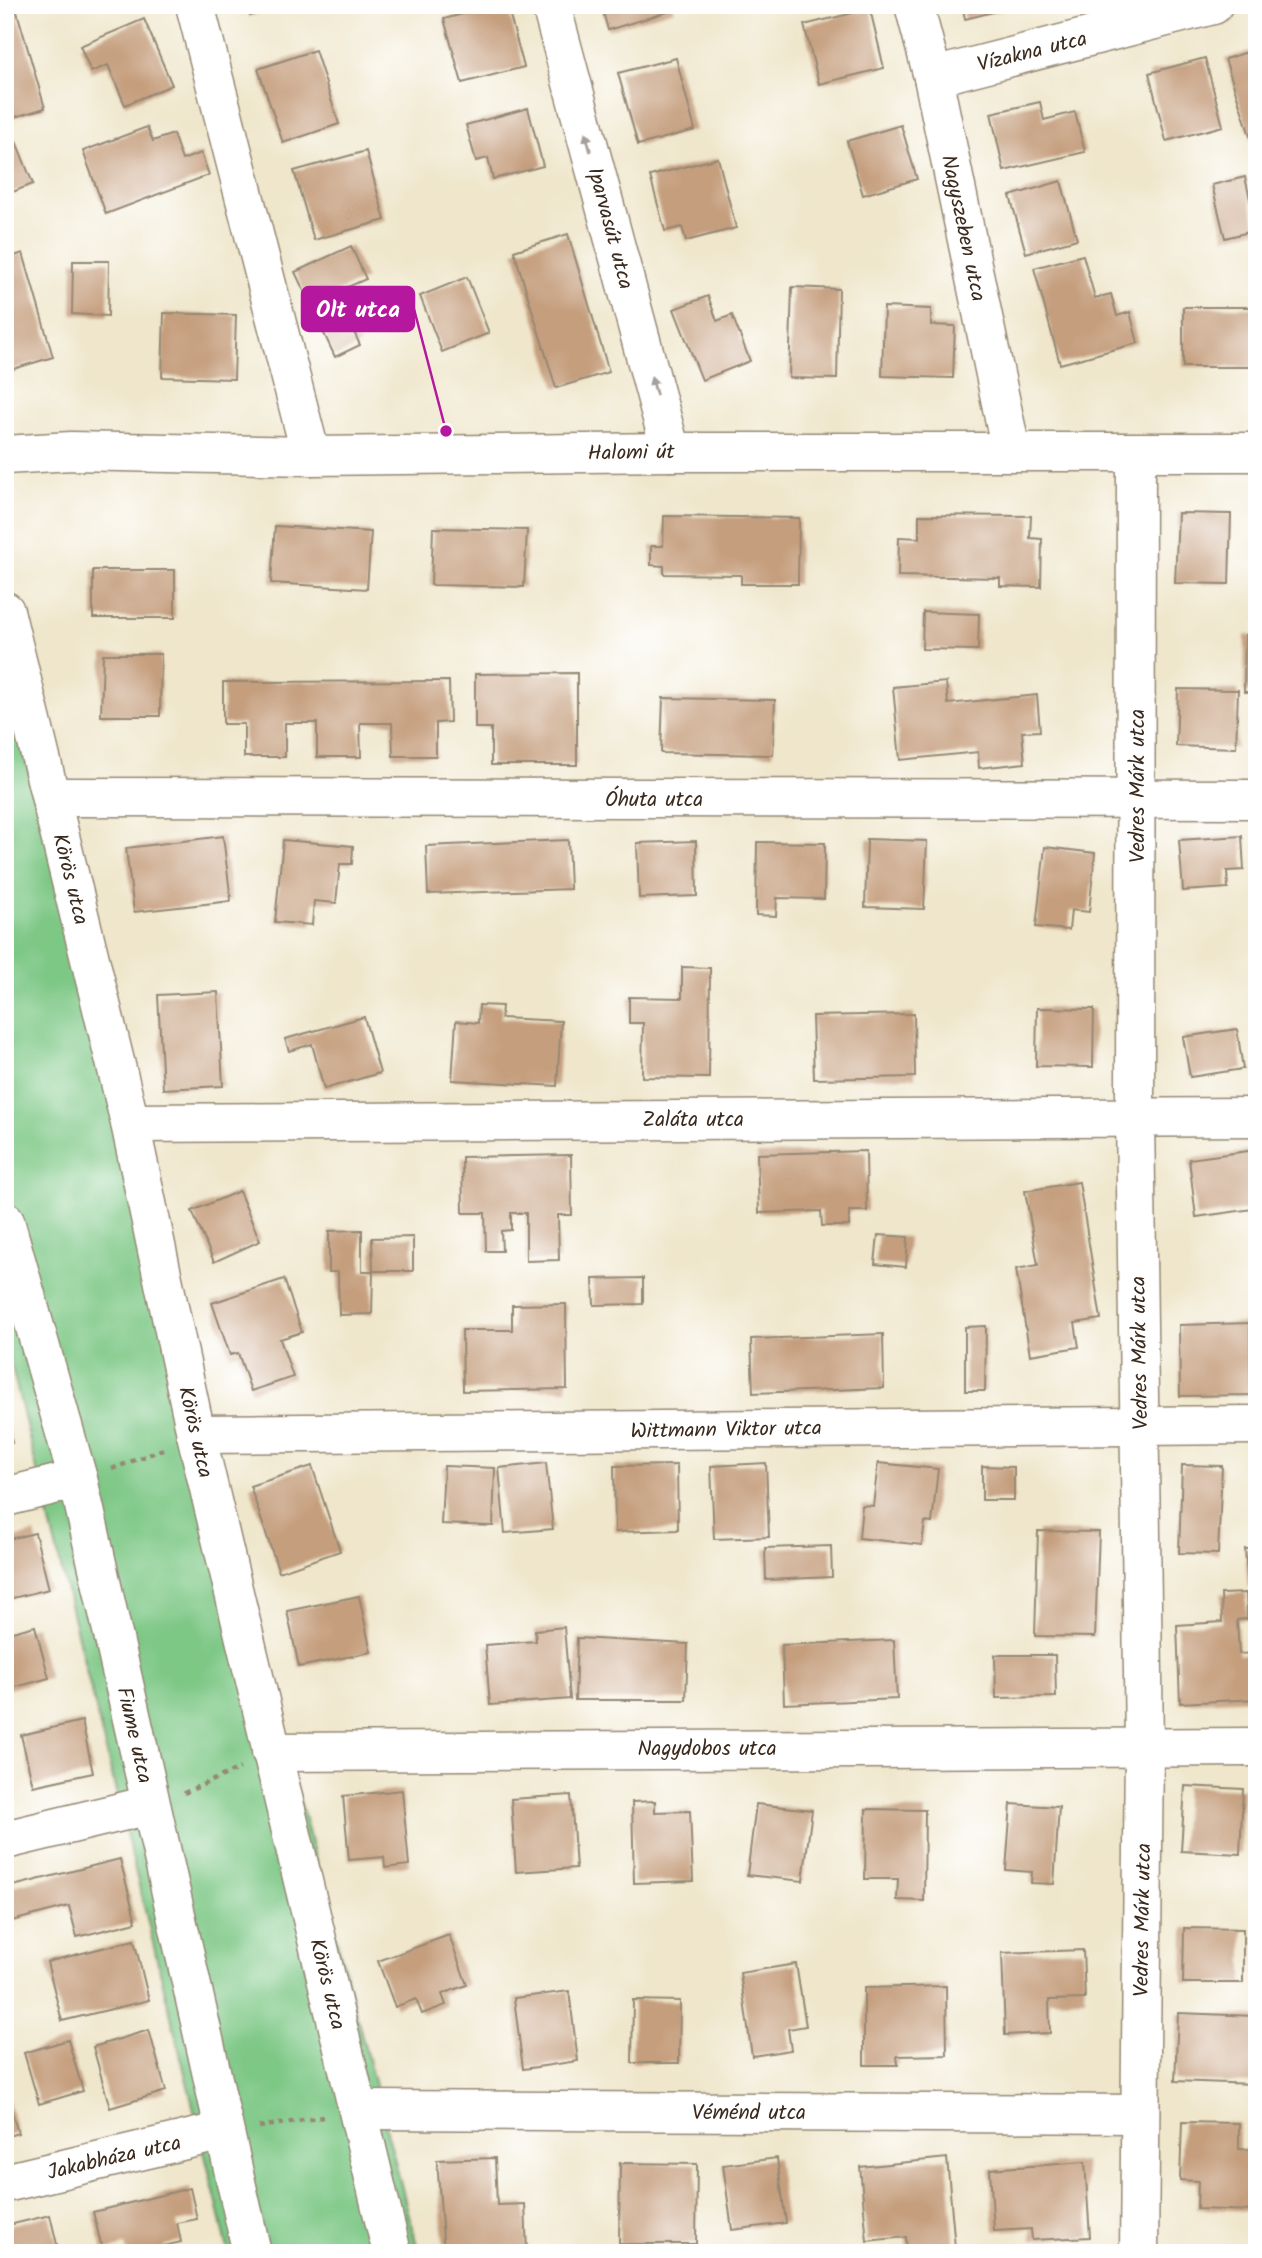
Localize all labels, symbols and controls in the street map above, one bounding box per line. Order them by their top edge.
street label: Vízakna utca [974,23,1091,82]
one-way arrow [582,131,593,153]
street label: Nagyszeben utca [931,152,994,305]
street label: Iparvasút utca [577,164,642,293]
callout: Olt utca [302,287,414,331]
text: Olt utca [316,293,400,329]
one-way arrow [648,375,659,397]
street label: Halomi út [587,436,676,471]
street label: Vedres Márk utca [1122,709,1155,863]
street label: Óhuta utca [605,784,703,817]
street label: Körös utca [42,830,97,929]
street label: Zaláta utca [642,1104,744,1137]
street label: Vedres Márk utca [1123,1276,1158,1430]
street label: Körös utca [168,1383,221,1481]
street label: Wittmann Viktor utca [630,1412,822,1449]
street label: Fiume utca [106,1684,161,1787]
street label: Nagydobos utca [637,1733,777,1766]
street label: Vedres Márk utca [1126,1843,1161,1997]
street label: Körös utca [299,1935,354,2034]
street label: Véménd utca [692,2097,806,2130]
street label: Jakabháza utca [44,2127,185,2190]

